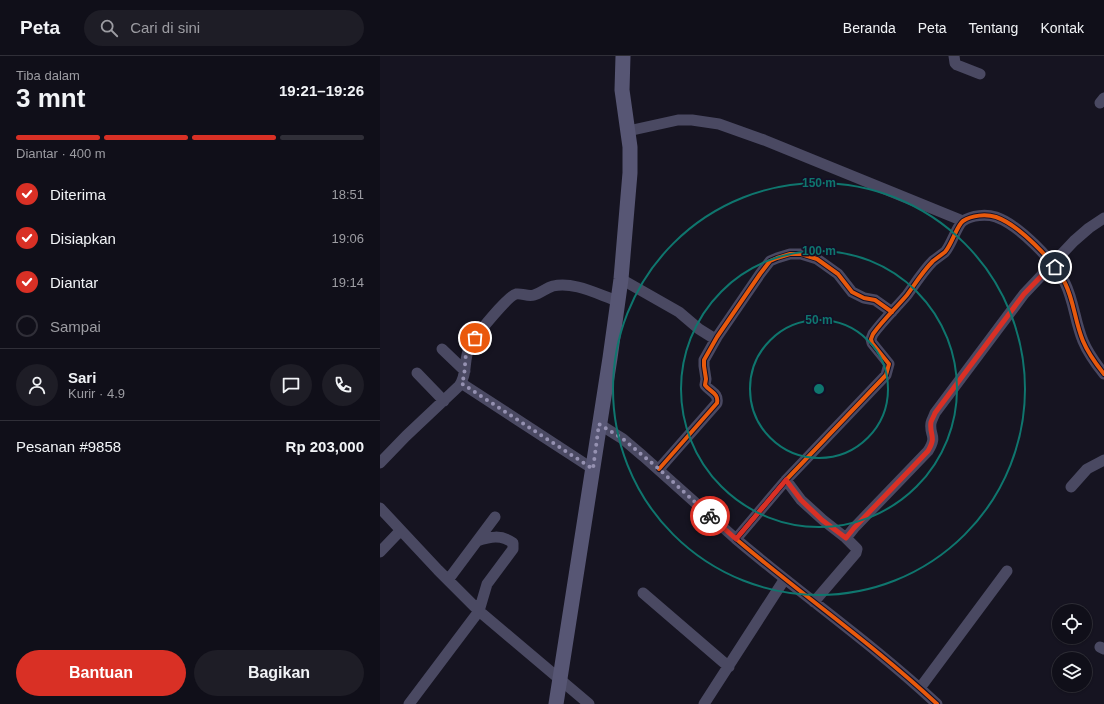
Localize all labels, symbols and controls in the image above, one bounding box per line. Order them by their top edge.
search box [84,10,364,46]
text: Peta [20,17,60,38]
icon: search [98,17,120,39]
text: Cari di sini [130,19,200,36]
text: Beranda [843,20,896,36]
text: Peta [918,20,947,36]
text: Tentang [969,20,1018,36]
text: Kontak [1040,20,1084,36]
text: Tiba dalam [16,68,80,83]
text: 19:21–19:26 [279,82,364,99]
text: 3 mnt [16,83,85,113]
text: Diantar · 400 m [16,146,106,161]
text: 150 m [802,176,836,190]
icon: check [16,183,38,205]
text: Diterima [50,186,106,203]
text: 18:51 [331,187,364,202]
icon: check [16,227,38,249]
text: Disiapkan [50,230,116,247]
text: 19:06 [331,231,364,246]
text: 100 m [802,244,836,258]
pin [1038,250,1072,284]
icon: home [1044,256,1066,278]
icon: check [16,271,38,293]
text: Diantar [50,274,98,291]
text: 19:14 [331,275,364,290]
text: 50 m [805,313,833,327]
text: Sampai [50,318,101,335]
pin [458,321,492,355]
icon: bag [464,327,486,349]
button: person [16,364,58,406]
button: chat [270,364,312,406]
button: phone [322,364,364,406]
text: Sari [68,369,96,386]
centre of rings [812,382,826,396]
text: Kurir · 4.9 [68,386,125,401]
text: Pesanan #9858 [16,438,121,455]
text: Rp 203,000 [286,438,364,455]
courier [690,496,730,536]
icon: bike [699,505,721,527]
map controls [1052,604,1092,692]
button: locate [1052,604,1092,644]
button: Bantuan [16,650,186,696]
button: Bagikan [194,650,364,696]
button: layers [1052,652,1092,692]

